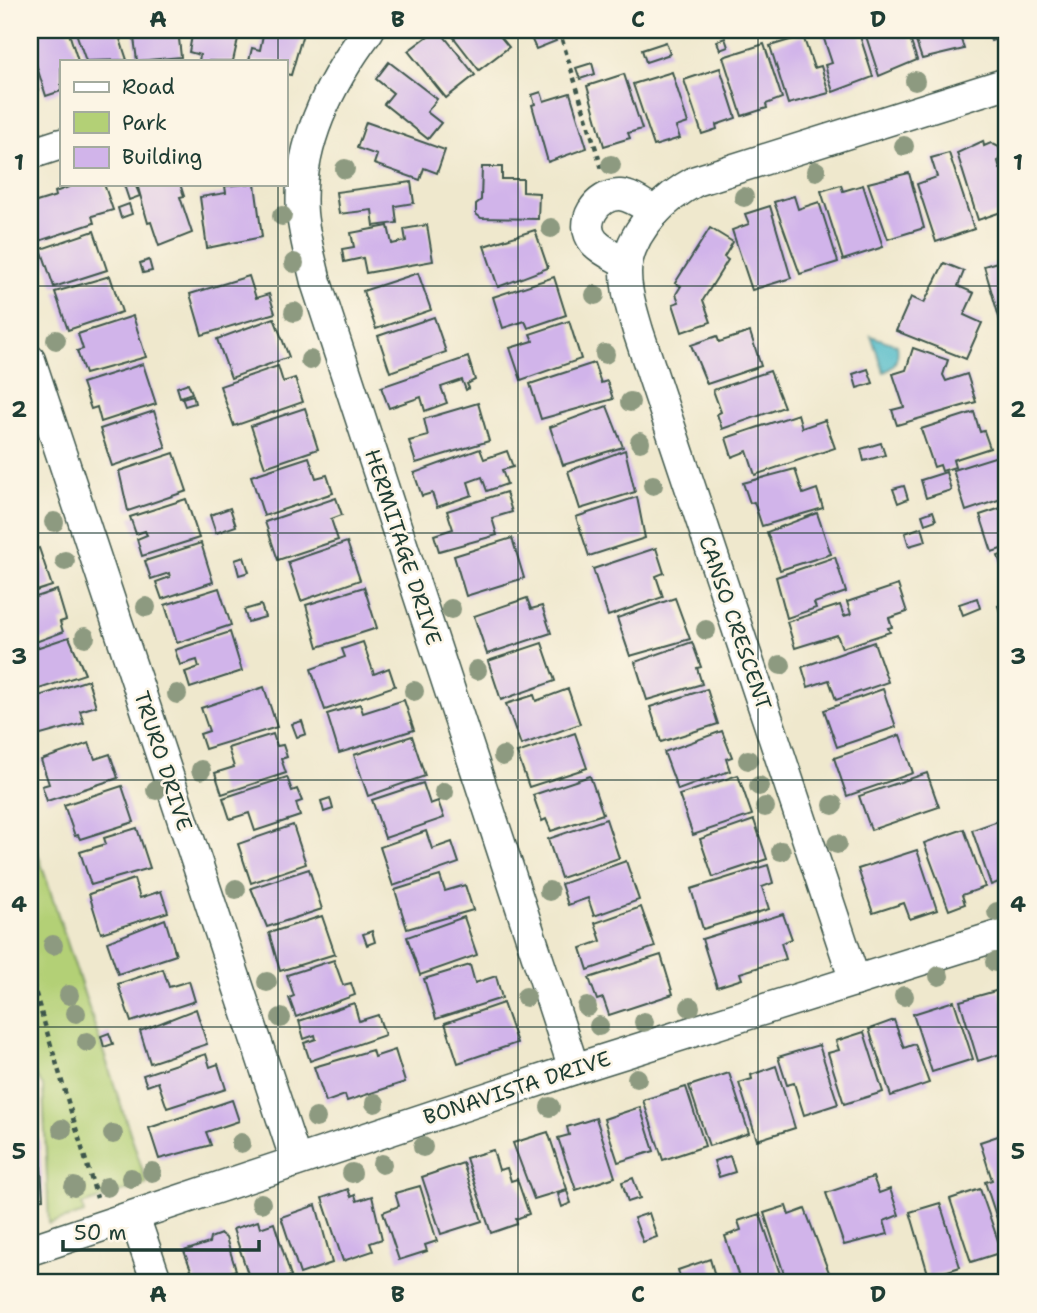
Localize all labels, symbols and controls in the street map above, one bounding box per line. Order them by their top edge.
text: A [149,4,167,34]
text: B [391,4,405,34]
text: C [631,4,645,34]
text: D [870,4,886,34]
legend [60,60,287,186]
text: Road [122,73,175,101]
text: Park [122,109,167,137]
text: Building [122,143,202,171]
text: 1 [14,147,24,177]
text: 1 [1013,147,1023,177]
text: 2 [11,394,27,424]
text: 2 [1010,394,1026,424]
street label: HERMITAGE DRIVE [358,445,448,649]
street label: CANSO CRESCENT [692,532,778,714]
text: 3 [11,641,27,671]
text: 3 [1010,641,1026,671]
street label: TRURO DRIVE [127,688,199,834]
text: 4 [11,889,27,919]
text: 4 [1010,889,1026,919]
street label: BONAVISTA DRIVE [420,1045,614,1131]
text: 5 [12,1136,26,1166]
text: 5 [1011,1136,1025,1166]
scale bar [63,1208,259,1252]
text: 50 m [74,1219,127,1247]
text: A [149,1279,167,1309]
text: B [391,1279,405,1309]
text: C [631,1279,645,1309]
text: D [870,1279,886,1309]

